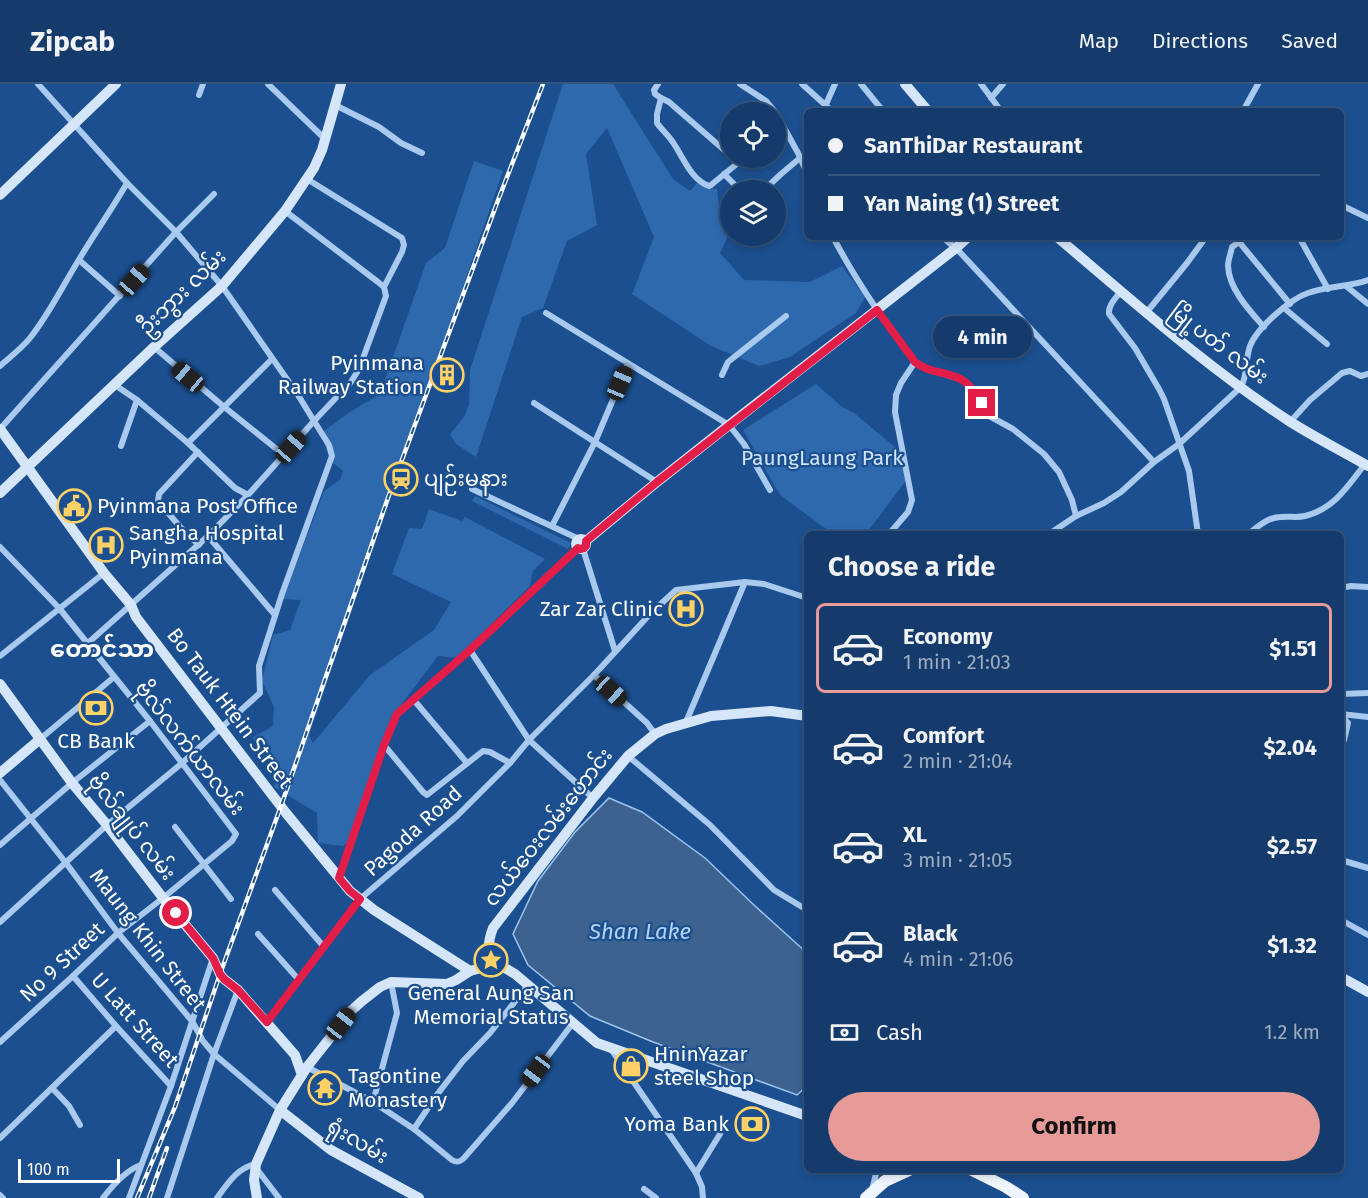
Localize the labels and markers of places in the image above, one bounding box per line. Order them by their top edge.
place label: Pyinmana Railway Station [278,350,424,400]
building icon: Pyinmana Railway Station [429,357,465,393]
station icon: ပျဉ်းမနား [383,461,419,497]
place label: ပျဉ်းမနား [424,463,508,497]
public building icon: Pyinmana Post Office [56,488,92,524]
place label: Pyinmana Post Office [97,493,298,519]
place label: Sangha Hospital Pyinmana [129,520,284,570]
hospital icon: Sangha Hospital Pyinmana [88,527,124,563]
hospital icon: Zar Zar Clinic [668,591,704,627]
place label: Zar Zar Clinic [540,596,663,622]
bank icon: CB Bank [78,690,114,726]
place label: CB Bank [57,728,135,754]
place icon: General Aung San Memorial Status [473,942,509,978]
place label: General Aung San Memorial Status [408,980,574,1030]
place label: HninYazar steel Shop [654,1041,754,1091]
shop icon: HninYazar steel Shop [613,1048,649,1084]
place label: Tagontine Monastery [348,1063,448,1113]
temple icon: Tagontine Monastery [307,1070,343,1106]
bank icon: Yoma Bank [734,1106,770,1142]
place label: Yoma Bank [624,1111,729,1137]

